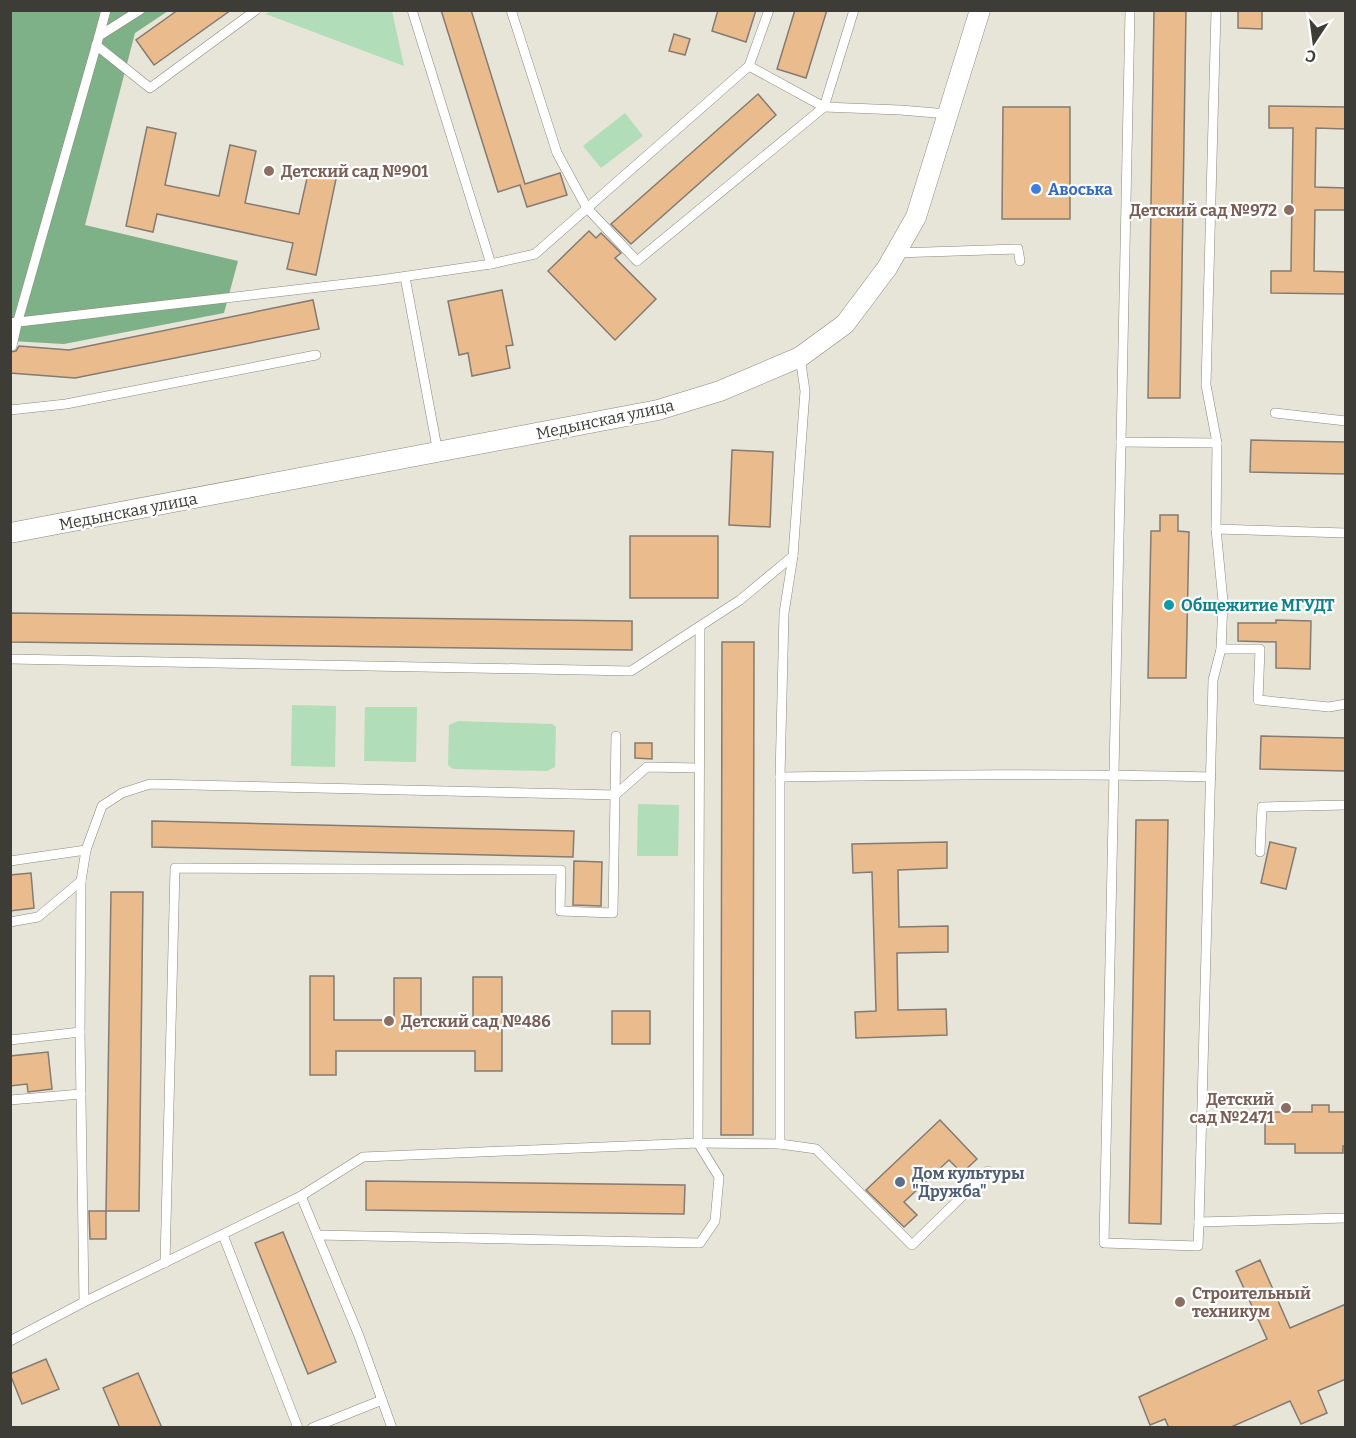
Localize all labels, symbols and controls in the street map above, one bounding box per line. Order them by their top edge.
north arrow [1284,12,1344,72]
text: С [1304,46,1318,67]
place label: Детский сад №901 [281,162,428,181]
marker: Детский сад №901 [262,164,276,178]
place label: Авоська [1048,180,1113,199]
marker: Авоська [1029,182,1043,196]
place label: Детский сад №972 [1129,201,1277,220]
marker: Детский сад №972 [1282,203,1296,217]
street label: Медынская улица [534,396,676,443]
street label: Медынская улица [57,489,199,534]
place label: Общежитие МГУДТ [1181,596,1335,615]
marker: Общежитие МГУДТ [1162,598,1176,612]
place label: Детский сад №486 [401,1012,551,1031]
marker: Детский сад №486 [382,1014,396,1028]
place label: Детский сад №2471 [1190,1090,1274,1127]
marker: Детский сад №2471 [1279,1101,1293,1115]
place label: Дом культуры "Дружба" [912,1164,1025,1201]
marker: Дом культуры "Дружба" [893,1175,907,1189]
place label: Строительный техникум [1192,1284,1311,1321]
marker: Строительный техникум [1173,1295,1187,1309]

